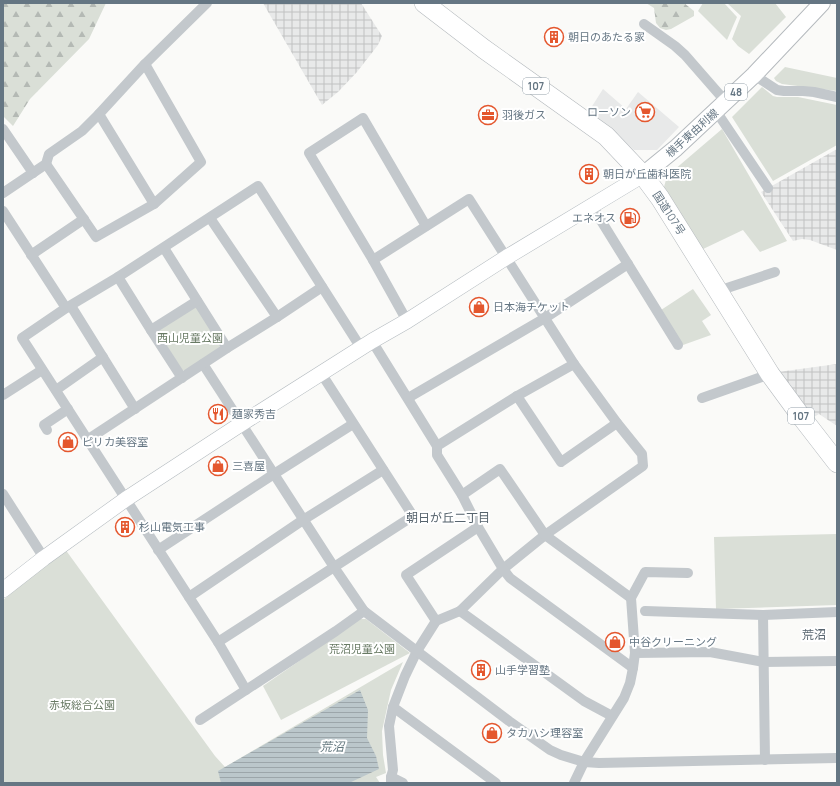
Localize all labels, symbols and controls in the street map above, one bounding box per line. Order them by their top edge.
building icon: 朝日のあたる家 [543,26,565,48]
place label: 朝日のあたる家 [568,29,645,44]
road number: 107 [523,78,549,94]
road number: 48 [725,84,747,100]
supermarket icon: ローソン [634,101,656,123]
office icon: 羽後ガス [477,104,499,126]
place label: ローソン [587,104,631,119]
street label: 横手東由利線 [662,105,721,160]
place label: 羽後ガス [502,107,546,122]
building icon: 朝日が丘歯科医院 [578,163,600,185]
place label: 朝日が丘歯科医院 [603,166,691,181]
street label: 国道107号 [650,188,689,238]
fuel station icon: エネオス [619,207,641,229]
place label: エネオス [572,210,616,225]
shop icon: 日本海チケット [468,296,490,318]
place label: 日本海チケット [493,299,570,314]
park label: 西山児童公園 [157,330,223,345]
restaurant icon: 麺家秀吉 [207,403,229,425]
place label: 麺家秀吉 [232,406,276,421]
road number: 107 [788,408,814,424]
shop icon: ピリカ美容室 [57,431,79,453]
place label: ピリカ美容室 [82,434,148,449]
shop icon: 三喜屋 [207,455,229,477]
place label: 三喜屋 [232,458,265,473]
district label: 朝日が丘二丁目 [406,509,490,526]
building icon: 杉山電気工事 [114,516,136,538]
place label: 杉山電気工事 [139,519,205,534]
district label: 荒沼 [802,626,826,643]
shop icon: 中谷クリーニング [604,631,626,653]
place label: 中谷クリーニング [629,634,717,649]
park label: 荒沼児童公園 [329,641,395,656]
building icon: 山手学習塾 [470,659,492,681]
place label: 山手学習塾 [495,662,550,677]
park label: 赤坂総合公園 [49,697,115,712]
shop icon: タカハシ理容室 [481,722,503,744]
place label: タカハシ理容室 [506,725,583,740]
water label: 荒沼 [320,738,346,755]

